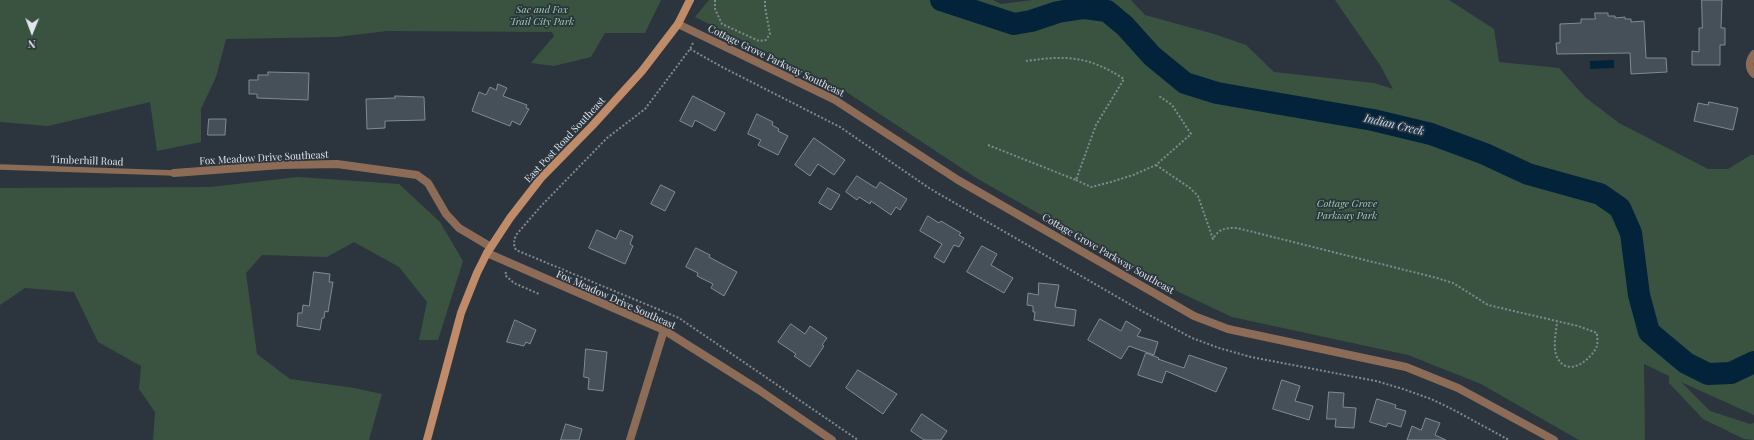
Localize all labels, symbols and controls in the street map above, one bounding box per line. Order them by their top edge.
park label: Sac and Fox Trail City Park [510,4,574,28]
north arrow [12,12,52,52]
street label: Cottage Grove Parkway Southeast [706,23,846,99]
text: N [28,37,36,52]
street label: East Post Road Southeast [522,95,608,185]
water label: Indian Creek [1363,112,1425,138]
street label: Fox Meadow Drive Southeast [199,149,329,167]
street label: Timberhill Road [50,154,124,168]
park label: Cottage Grove Parkway Park [1317,198,1377,222]
street label: Cottage Grove Parkway Southeast [1040,211,1176,297]
street label: Fox Meadow Drive Southeast [554,268,678,332]

